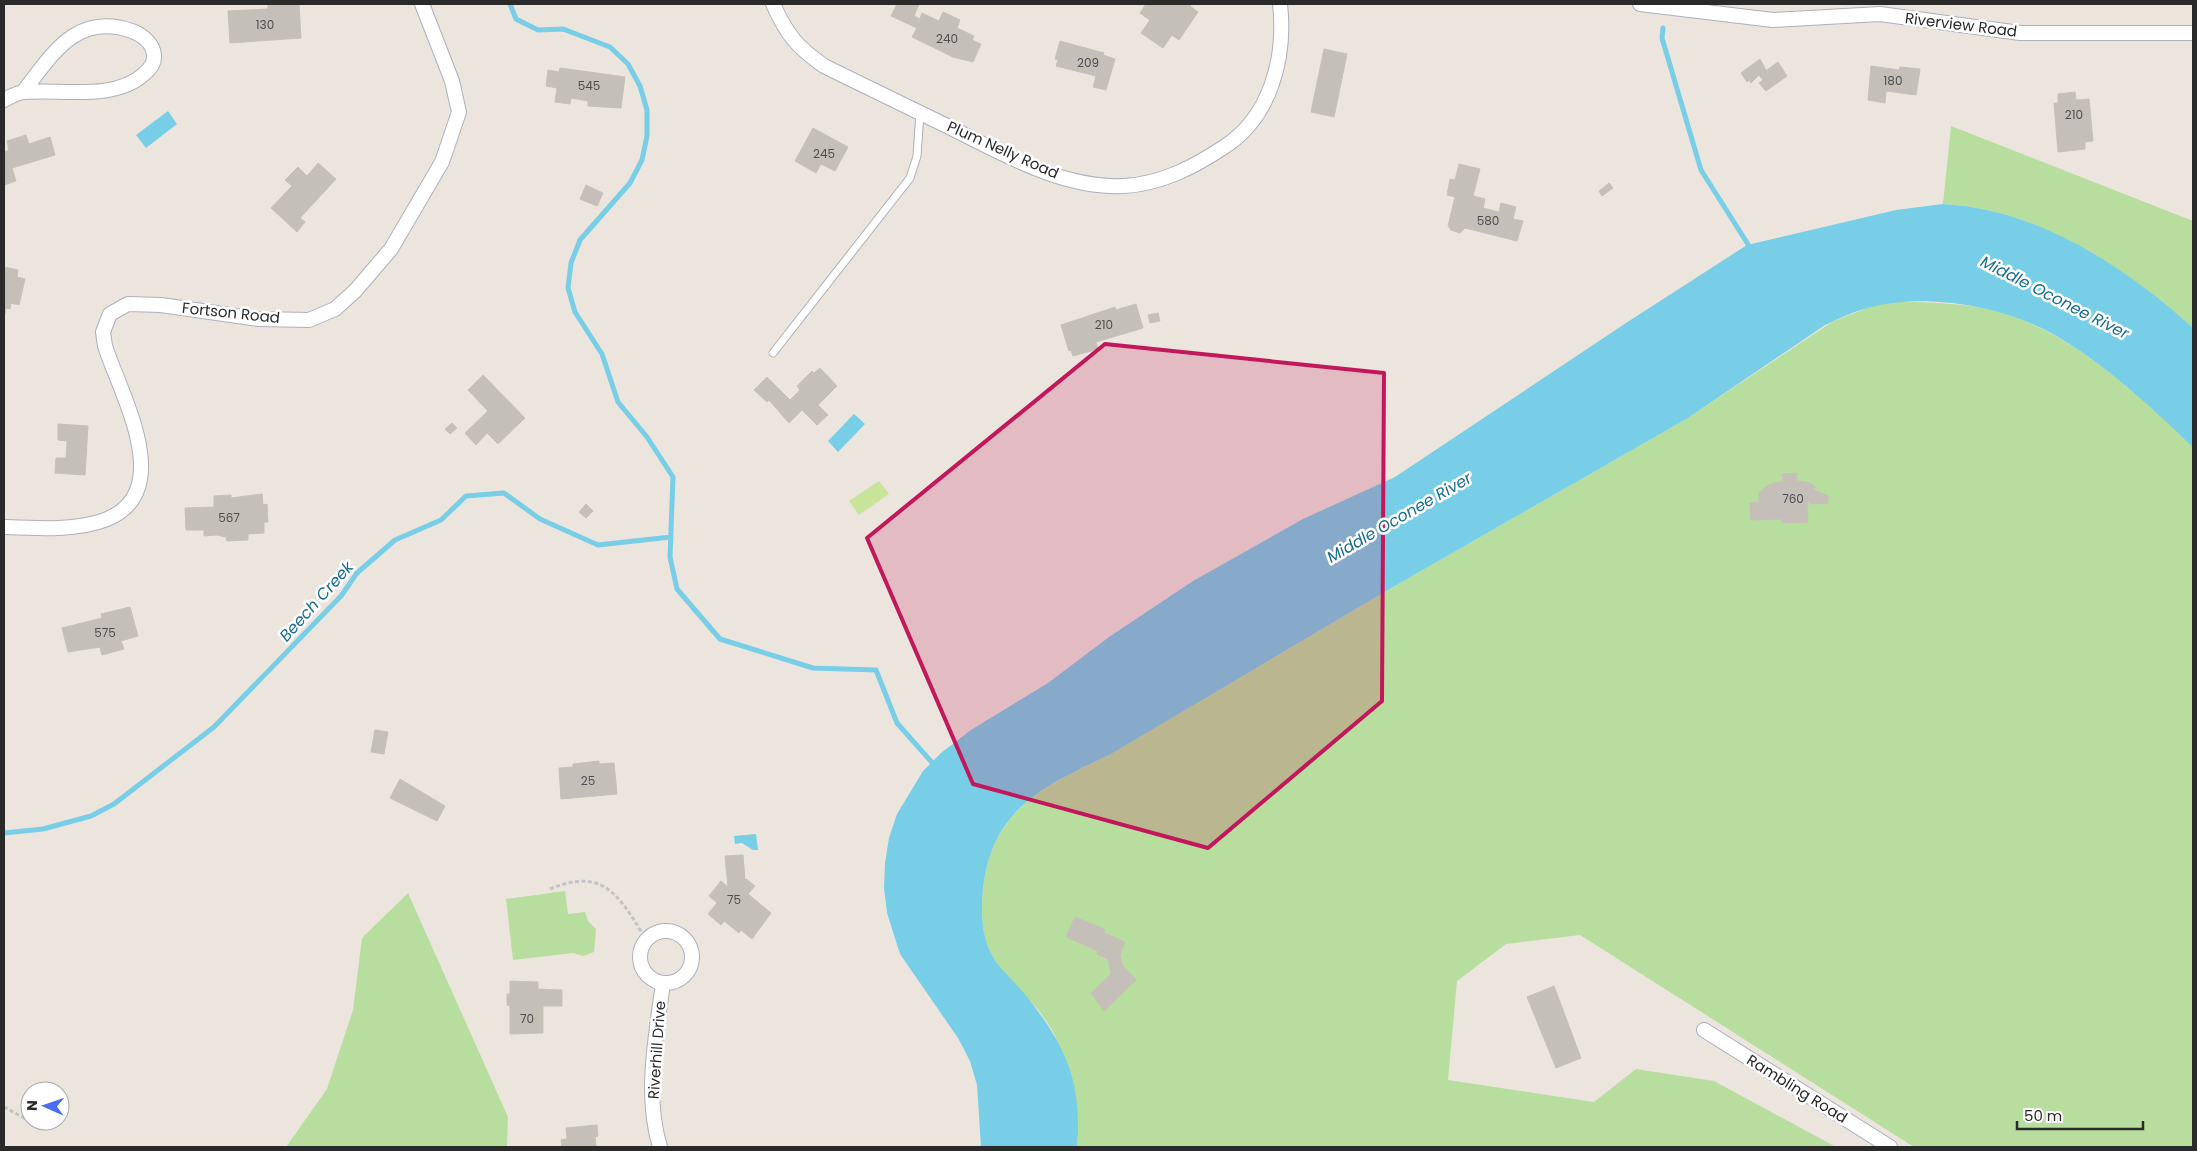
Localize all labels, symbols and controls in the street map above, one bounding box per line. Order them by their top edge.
street label: Riverview Road [1904,7,2018,42]
house number: 130 [256,16,274,33]
house number: 240 [936,30,958,47]
house number: 209 [1077,54,1099,71]
house number: 180 [1884,72,1902,89]
house number: 545 [578,77,600,94]
house number: 210 [2065,106,2083,123]
street label: Plum Nelly Road [944,116,1062,184]
house number: 245 [813,145,835,162]
house number: 580 [1477,212,1499,229]
water label: Middle Oconee River [1977,250,2134,345]
street label: Fortson Road [181,297,281,328]
house number: 210 [1095,316,1113,333]
water label: Middle Oconee River [1323,466,1477,568]
house number: 760 [1782,490,1804,507]
house number: 567 [218,509,240,526]
water label: Beech Creek [274,556,359,646]
house number: 575 [94,624,116,641]
house number: 25 [581,772,595,789]
house number: 75 [727,891,741,908]
street label: Riverhill Drive [643,1000,670,1100]
house number: 70 [520,1010,534,1027]
street label: Rambling Road [1743,1049,1852,1128]
north arrow [20,1081,70,1131]
scale bar [2017,1098,2143,1130]
text: N [22,1100,42,1111]
text: 50 m [2024,1105,2062,1126]

